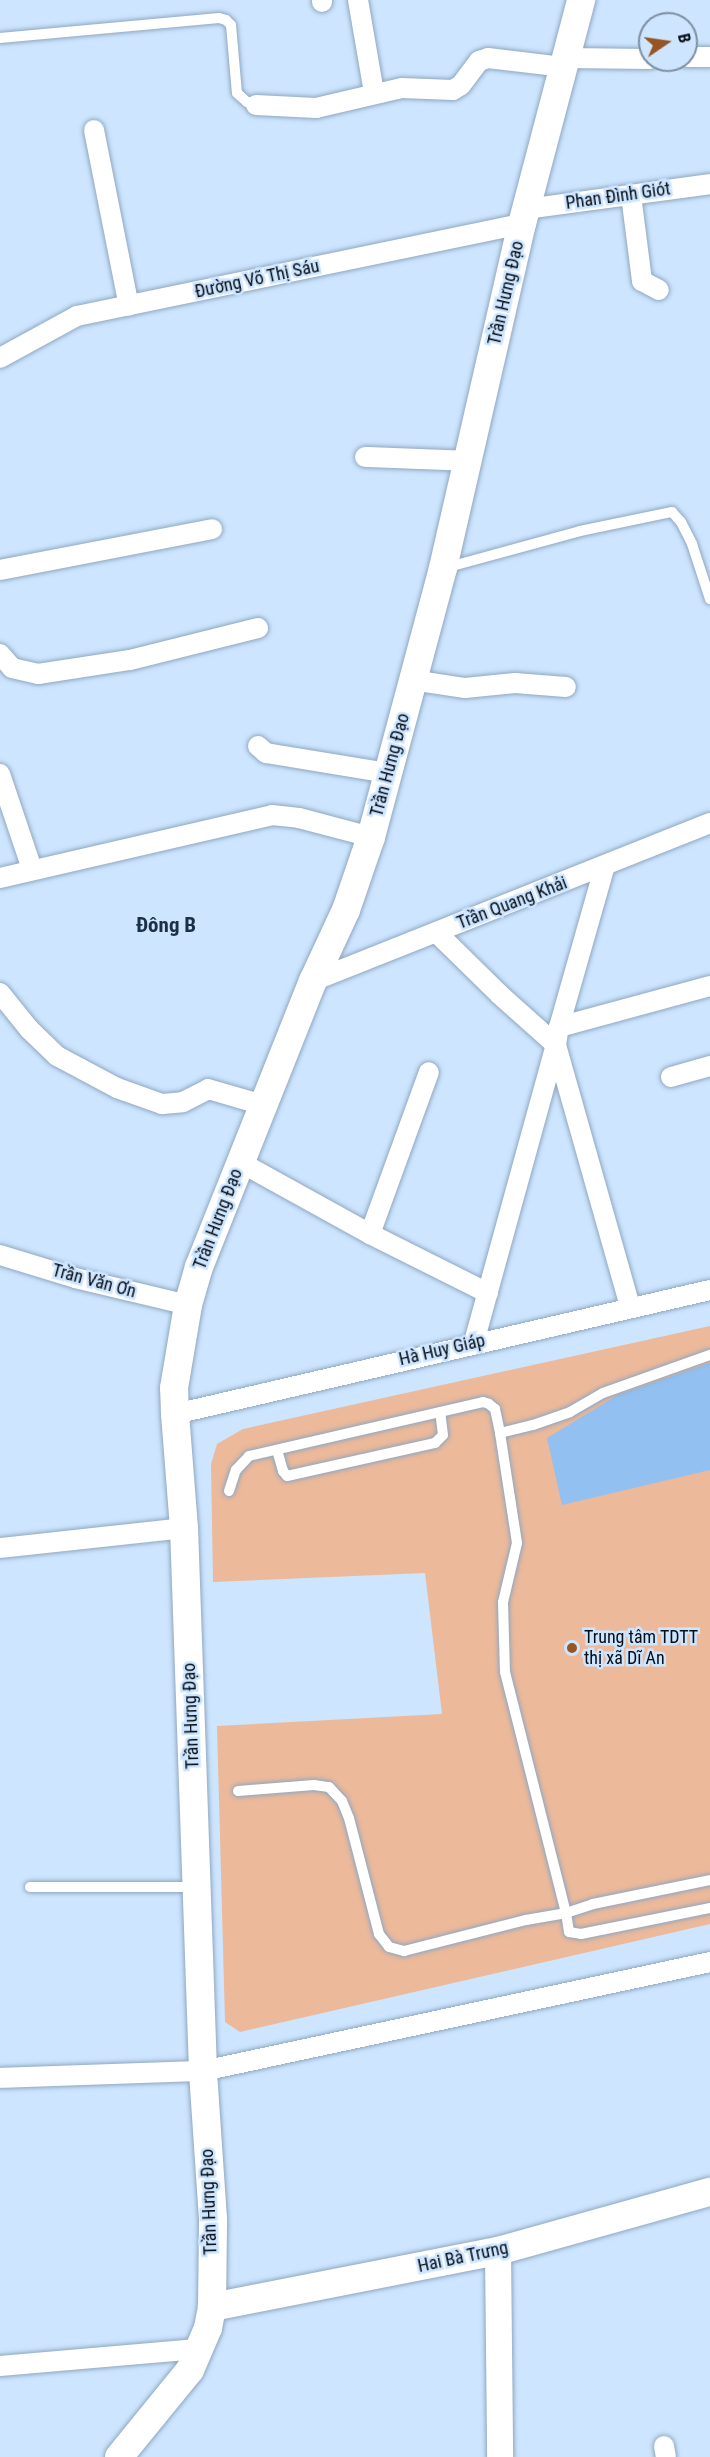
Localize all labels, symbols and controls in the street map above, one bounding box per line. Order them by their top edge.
north arrow [638,12,698,72]
text: B [674,32,694,45]
street label: Phan Đình Giót [564,178,672,214]
street label: Trần Hưng Đạo [484,239,528,347]
street label: Đường Võ Thị Sáu [193,255,321,303]
street label: Trần Hưng Đạo [366,711,414,819]
street label: Trần Quang Khải [454,872,570,934]
district label: Đông B [136,912,196,938]
street label: Trần Hưng Đạo [189,1166,247,1272]
street label: Trần Văn Ơn [50,1259,138,1303]
street label: Hà Huy Giáp [397,1330,487,1370]
place label: Trung tâm TDTT thị xã Dĩ An [584,1627,699,1670]
marker: Trung tâm TDTT thị xã Dĩ An [565,1641,579,1655]
street label: Trần Hưng Đạo [178,1663,204,1769]
street label: Trần Hưng Đạo [196,2149,222,2255]
street label: Hai Bà Trưng [416,2237,510,2277]

